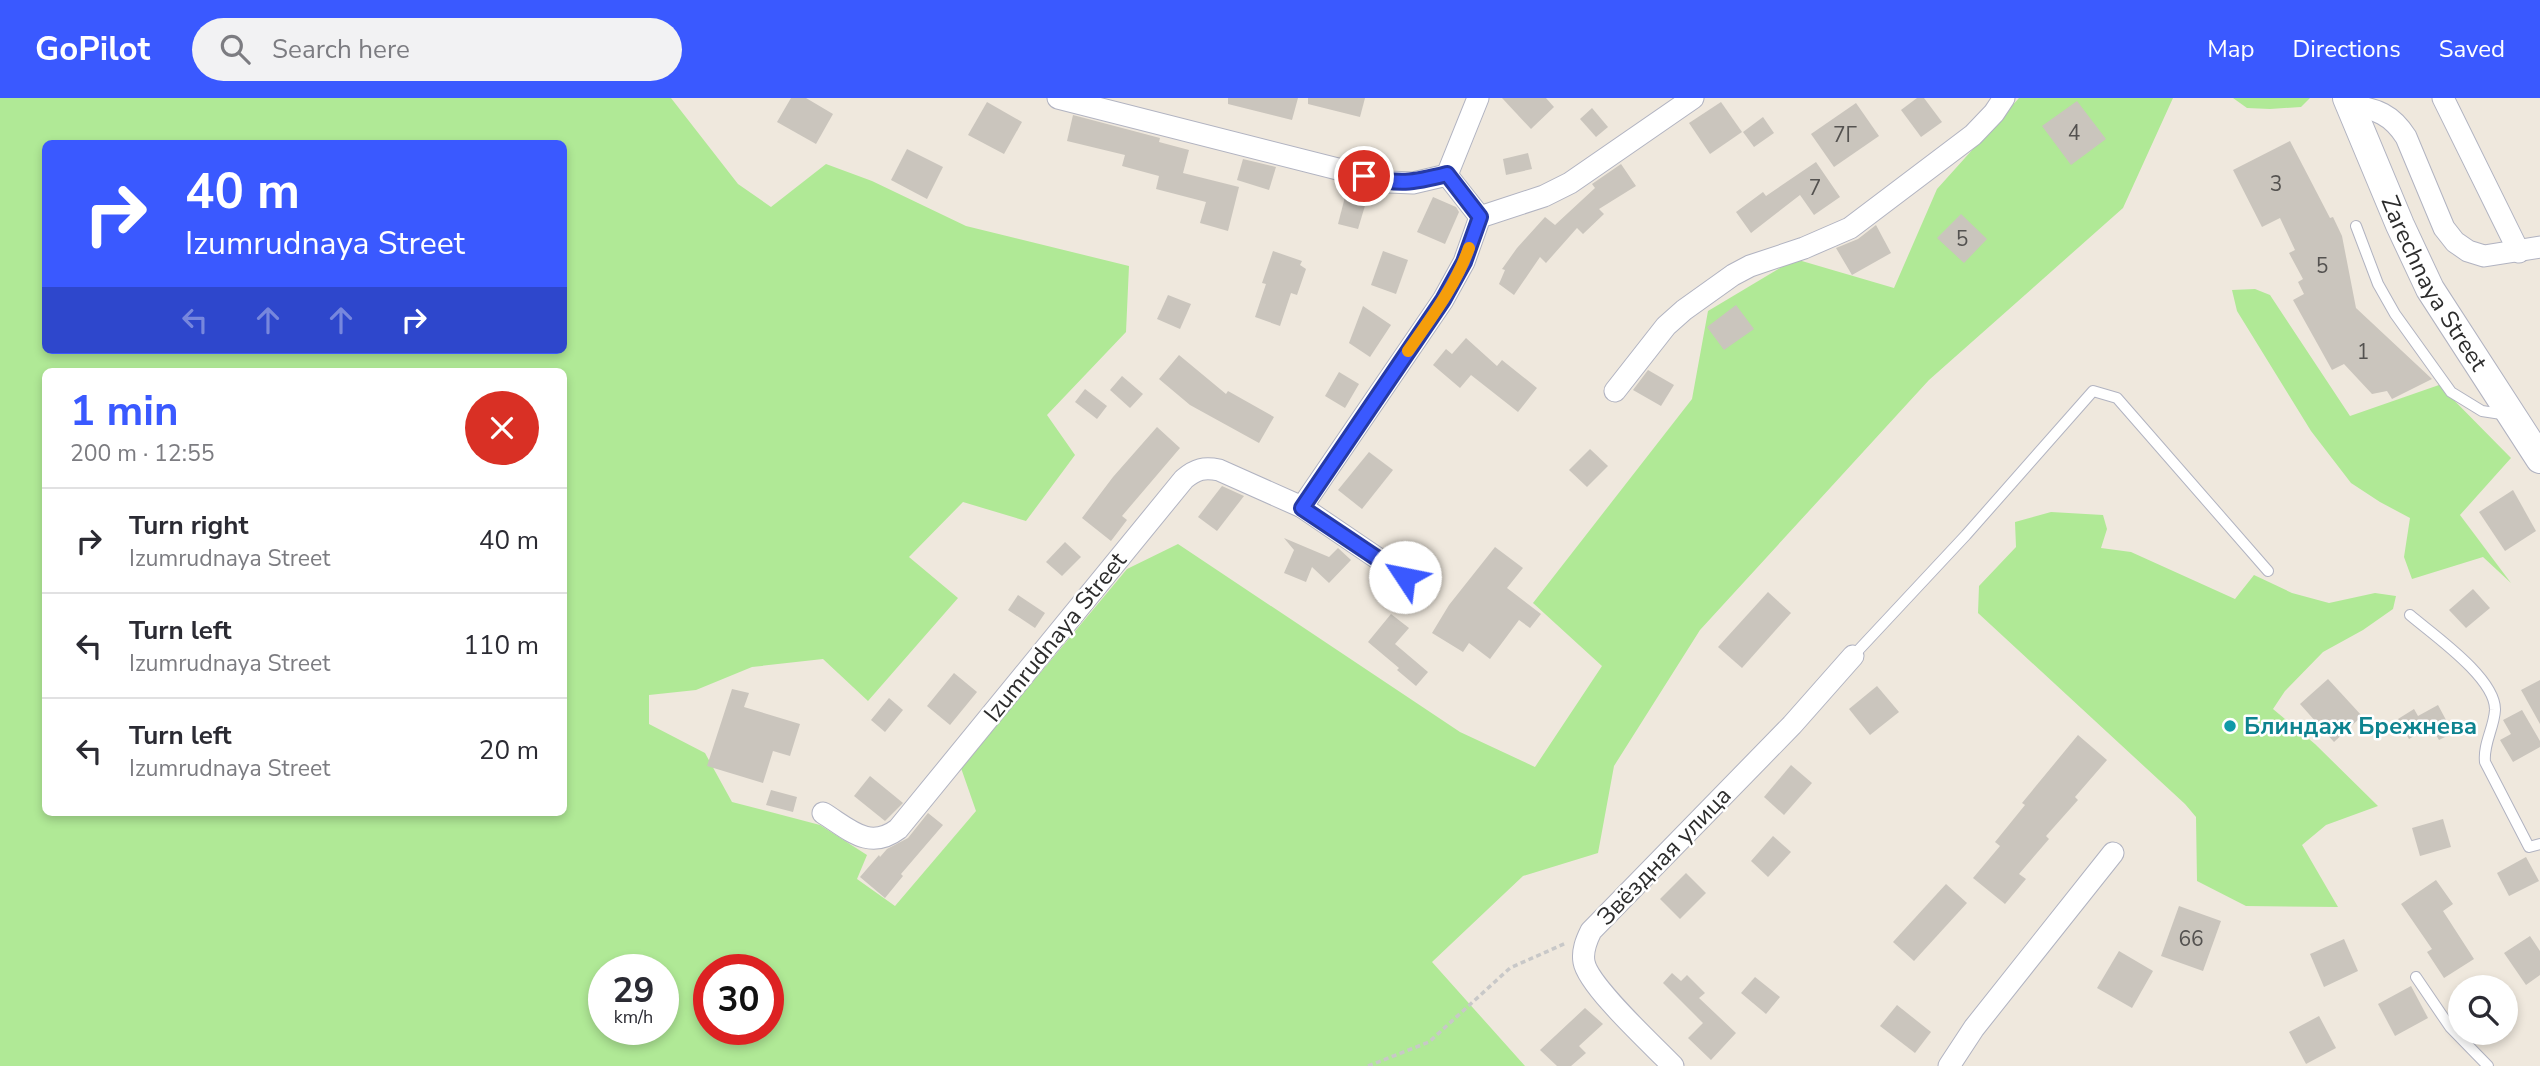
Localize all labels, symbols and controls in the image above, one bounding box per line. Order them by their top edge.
search box [192,18,682,81]
text: GoPilot [35,27,150,72]
icon: search [216,30,254,68]
text: Search here [272,32,410,67]
text: Map [2207,33,2254,65]
text: Directions [2292,33,2401,65]
text: Saved [2439,33,2505,65]
house number: 4 [2068,119,2080,147]
house number: 7Г [1833,121,1858,149]
pin [1334,146,1394,206]
icon: arrive [1345,157,1383,195]
text: 40 m [185,158,300,225]
icon: right [70,168,161,259]
house number: 3 [2270,170,2282,198]
house number: 7 [1809,174,1821,202]
street label: Zarechnaya Street [2374,191,2495,377]
text: Izumrudnaya Street [185,222,465,265]
house number: 5 [1956,225,1968,253]
house number: 5 [2316,252,2328,280]
icon: left [176,301,214,339]
icon: ahead [249,301,287,339]
icon: ahead [322,301,360,339]
icon: right [395,301,433,339]
house number: 1 [2357,338,2369,366]
text: 1 min [70,383,179,440]
button: close [465,391,539,465]
text: 200 m · 12:55 [70,438,215,469]
text: Turn right [129,508,248,543]
icon: right [70,522,108,560]
text: 40 m [479,523,539,558]
position arrow [1368,540,1442,614]
text: Izumrudnaya Street [129,543,330,574]
street label: Izumrudnaya Street [976,545,1134,729]
text: Turn left [129,613,232,648]
icon: left [70,627,108,665]
text: 110 m [463,628,539,663]
text: Izumrudnaya Street [129,648,330,679]
place label: Блиндаж Брежнева [2244,710,2477,742]
text: Turn left [129,718,232,753]
marker: Блиндаж Брежнева [2222,718,2238,734]
icon: left [70,732,108,770]
text: 20 m [479,733,539,768]
text: Izumrudnaya Street [129,753,330,784]
street label: Звёздная улица [1590,780,1738,932]
house number: 66 [2178,925,2204,953]
speed limit sign: 30 [693,954,784,1045]
text: 29 [612,967,655,1014]
map controls [2448,975,2518,1045]
button: search [2448,975,2518,1045]
text: km/h [614,1005,653,1029]

